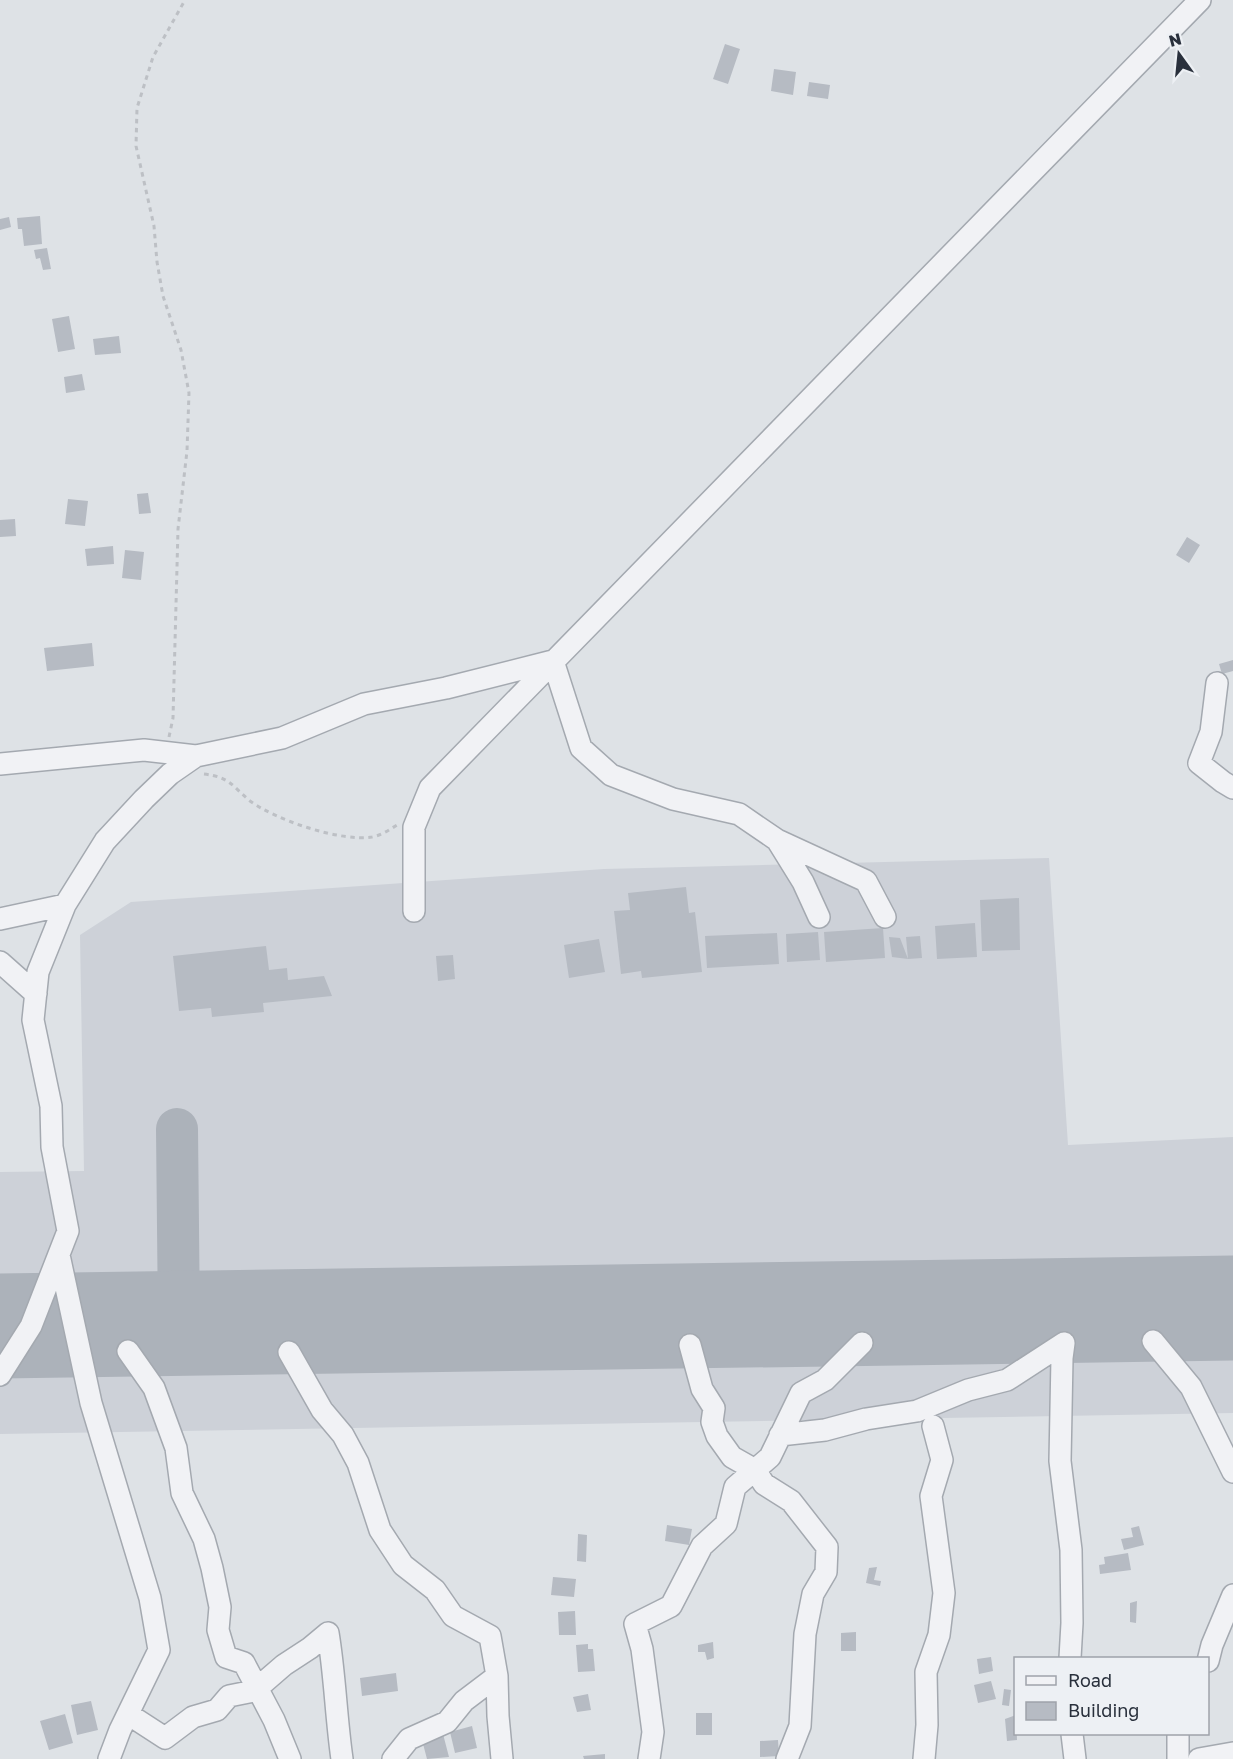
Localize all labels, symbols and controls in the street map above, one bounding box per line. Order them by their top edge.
north arrow [1149,24,1209,84]
text: N [1167,28,1184,51]
legend [1014,1657,1209,1735]
text: Road [1068,1669,1112,1691]
text: Building [1068,1699,1139,1721]

